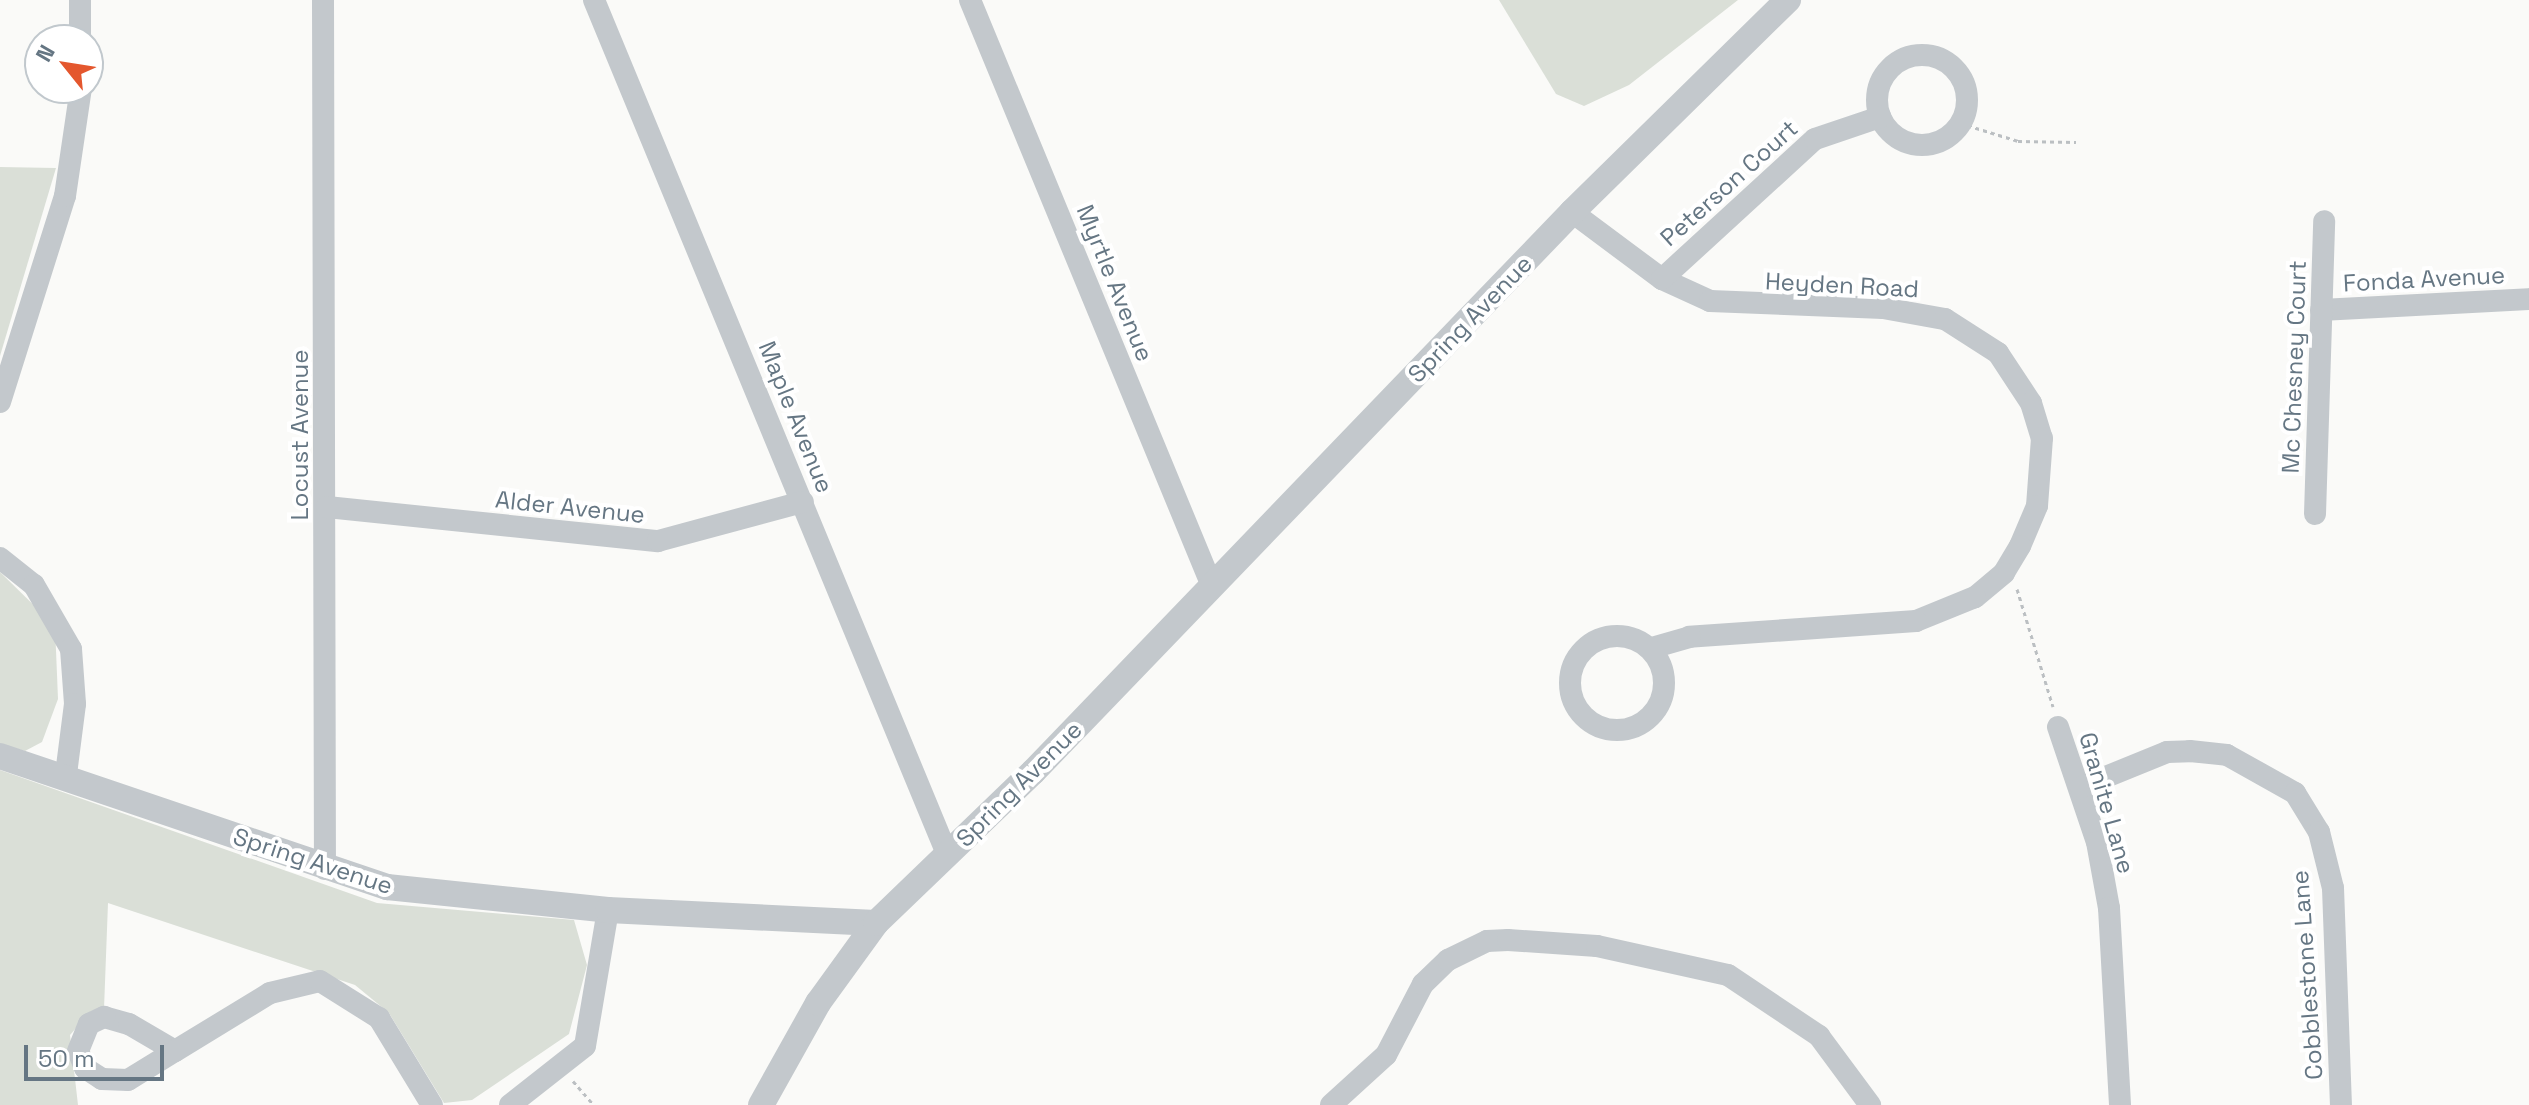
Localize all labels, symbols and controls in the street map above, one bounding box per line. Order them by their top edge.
north arrow [24,24,104,104]
text: N [29,40,61,66]
street label: Peterson Court [1654,114,1804,252]
street label: Myrtle Avenue [1070,200,1160,366]
street label: Spring Avenue [1402,249,1538,389]
street label: Mc Chesney Court [2276,260,2312,474]
street label: Fonda Avenue [2342,260,2506,298]
street label: Heyden Road [1764,267,1920,303]
street label: Maple Avenue [752,337,840,497]
street label: Locust Avenue [286,349,314,521]
street label: Alder Avenue [494,485,646,529]
street label: Spring Avenue [950,715,1088,853]
street label: Granite Lane [2073,729,2141,877]
street label: Spring Avenue [230,822,396,900]
street label: Cobblestone Lane [2285,869,2329,1081]
scale bar [28,1029,168,1079]
text: 50 m [38,1043,95,1074]

